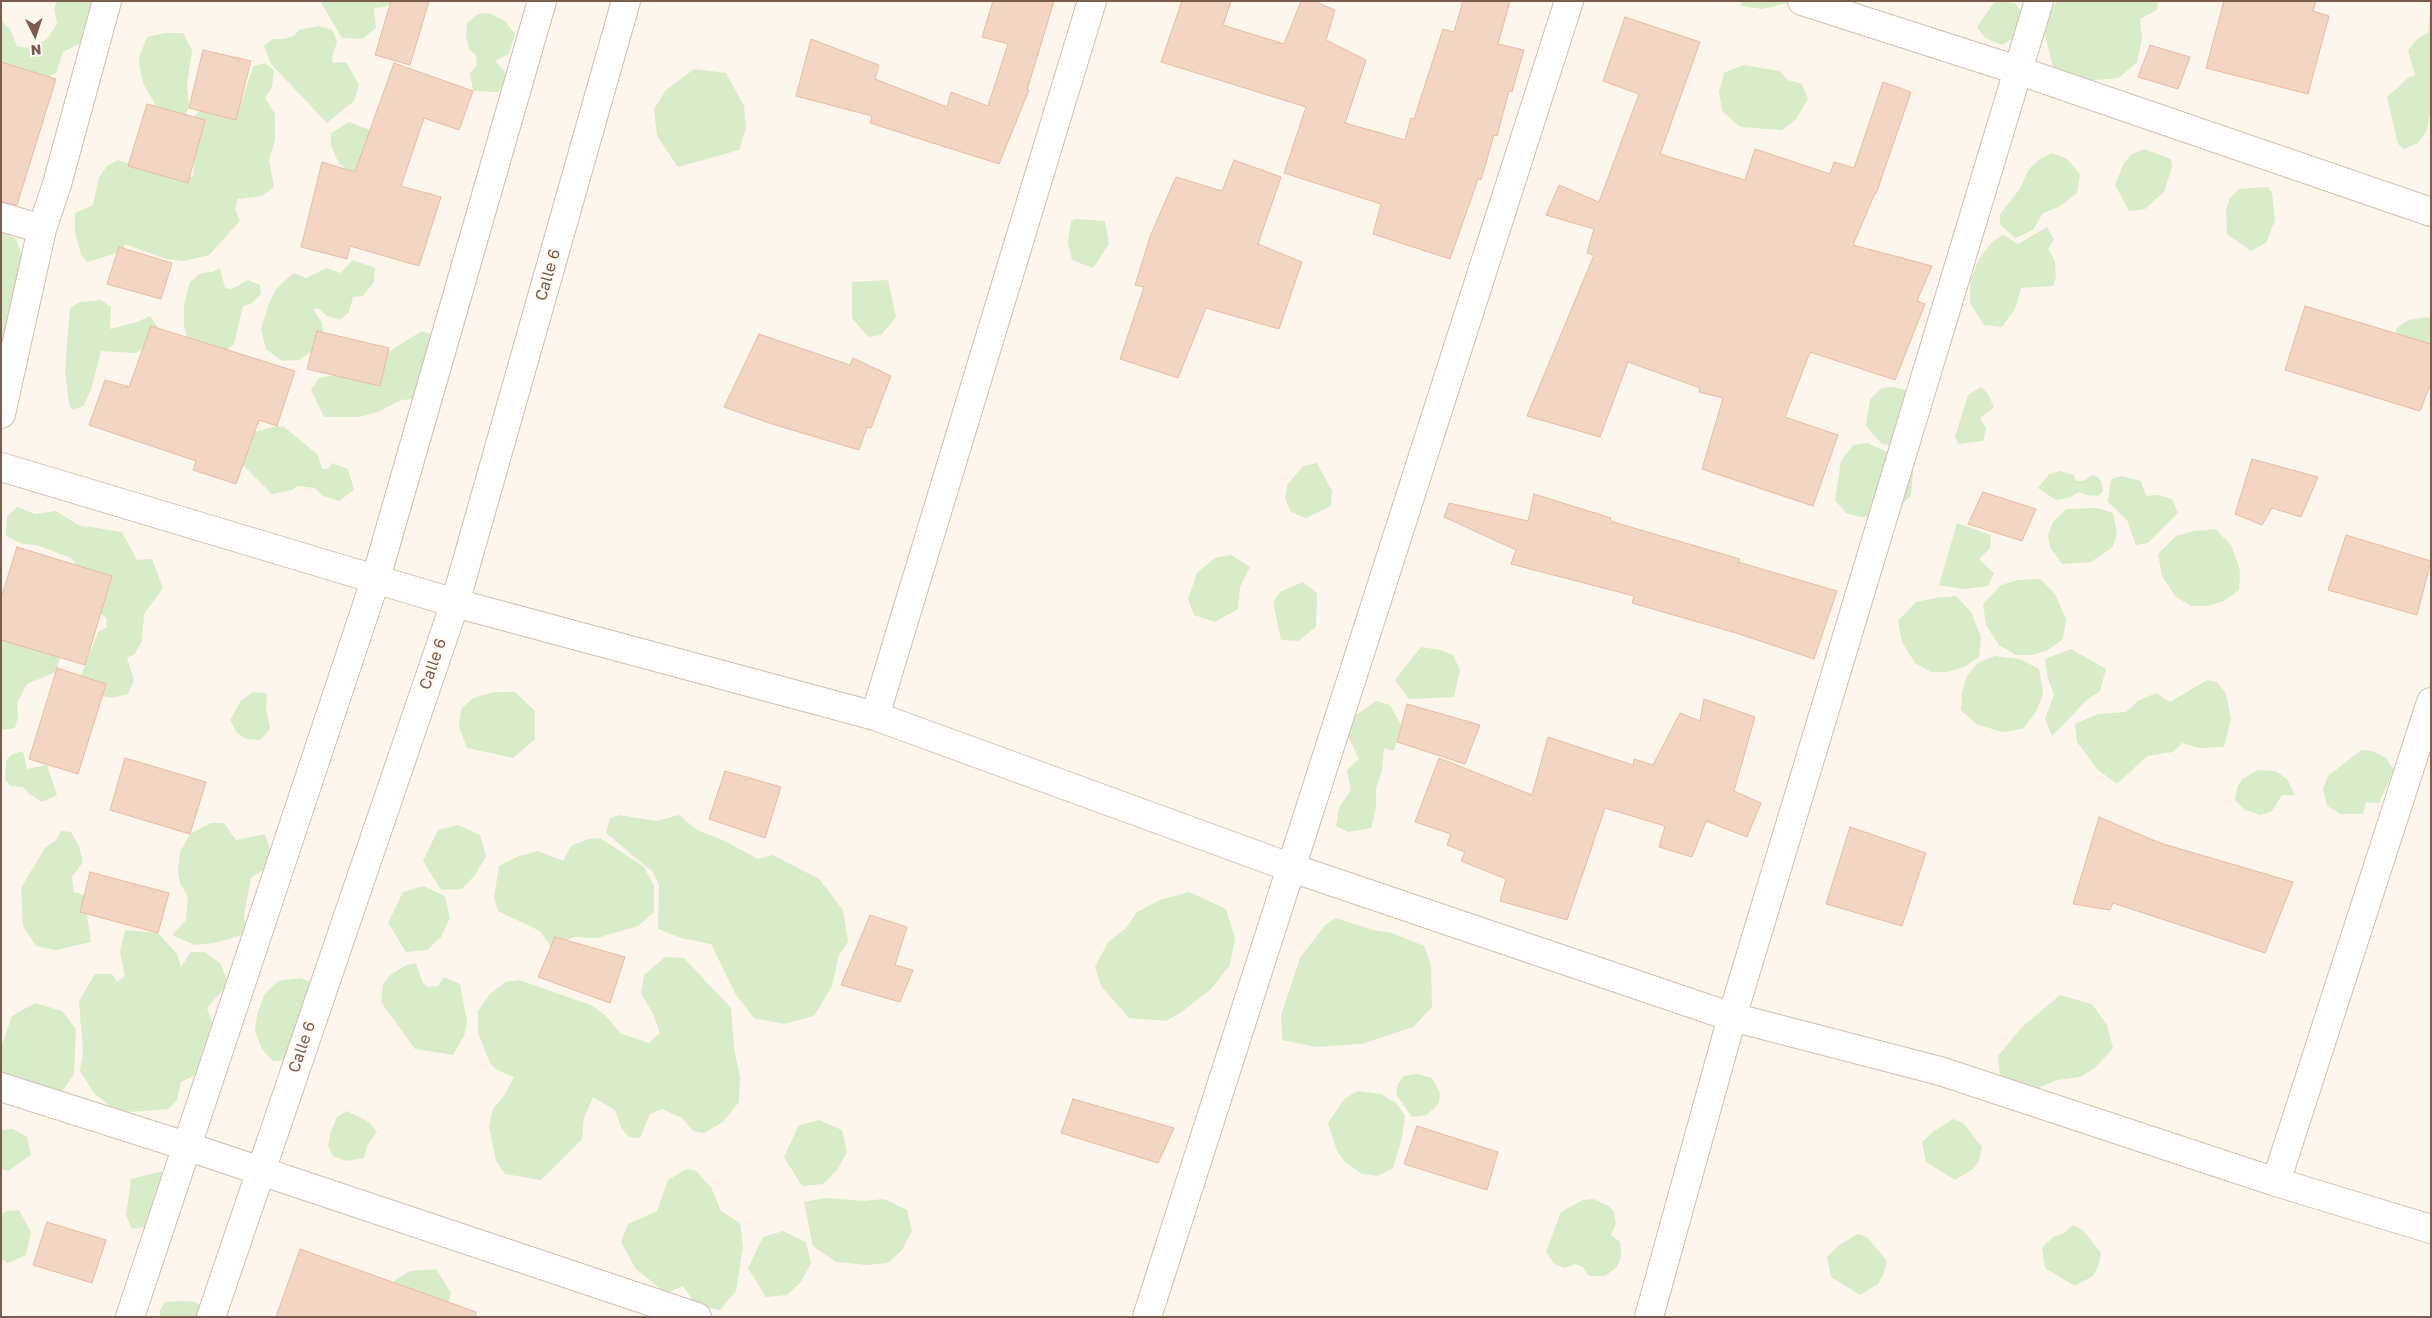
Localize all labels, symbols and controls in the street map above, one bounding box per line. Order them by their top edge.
north arrow [10,10,60,60]
text: N [30,42,42,59]
street label: Calle 6 [531,247,565,303]
street label: Calle 6 [415,636,451,692]
street label: Calle 6 [284,1019,320,1075]

